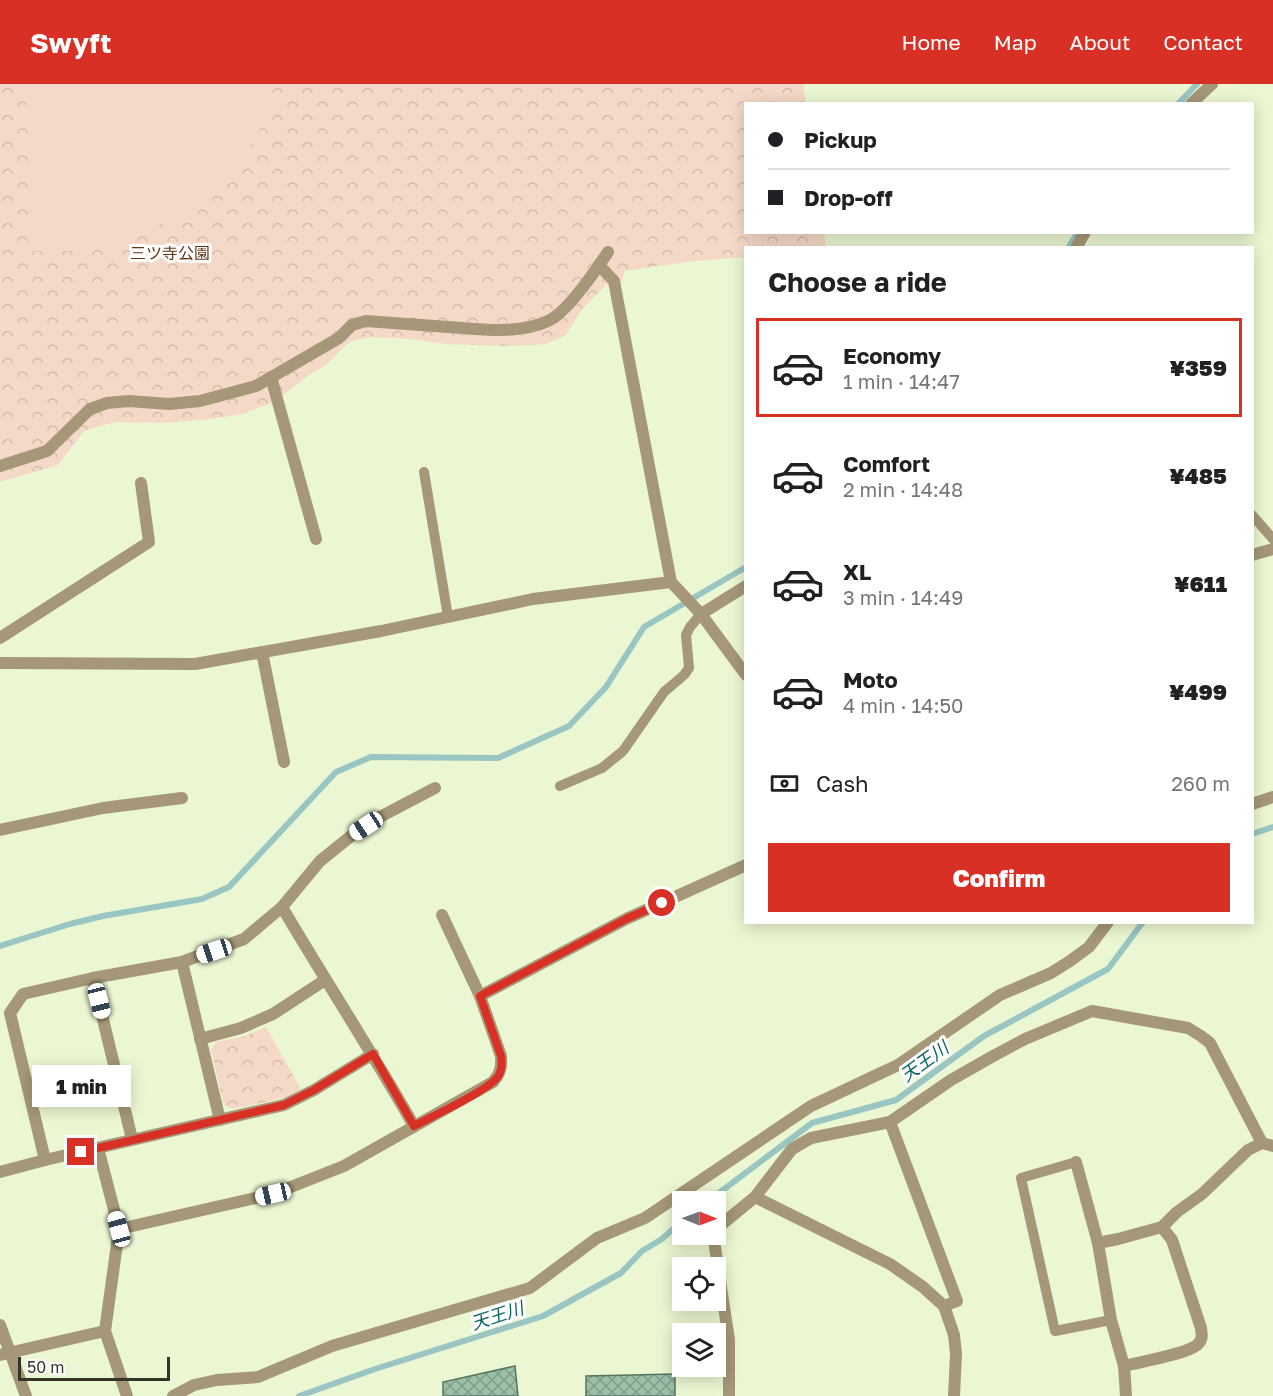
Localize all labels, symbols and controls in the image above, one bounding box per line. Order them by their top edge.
text: Swyft [30,26,111,59]
text: Home [901,29,961,55]
text: Map [994,29,1037,55]
text: About [1070,29,1130,55]
text: Contact [1163,29,1243,55]
text: Pickup [804,126,877,153]
text: Drop-off [804,184,893,211]
park label: 三ツ寺公園 [130,243,210,263]
text: Choose a ride [768,266,947,298]
icon: car [771,341,825,395]
text: Economy [843,342,941,369]
text: ¥359 [1169,354,1227,381]
text: 1 min · 14:47 [843,369,960,393]
icon: car [771,449,825,503]
text: Comfort [843,450,930,477]
text: ¥485 [1169,462,1227,489]
text: 2 min · 14:48 [843,477,963,501]
icon: car [771,557,825,611]
text: XL [843,558,871,585]
text: ¥611 [1174,570,1227,597]
text: 3 min · 14:49 [843,585,963,609]
icon: car [771,665,825,719]
text: Moto [843,666,898,693]
text: ¥499 [1169,678,1227,705]
text: 4 min · 14:50 [843,693,963,717]
icon: cash [768,767,801,800]
text: Cash [816,770,869,797]
text: 260 m [1171,771,1230,795]
car [346,809,386,843]
button: Confirm [768,843,1230,912]
route start [648,889,675,916]
car [194,937,234,965]
car [86,981,112,1021]
water label: 天王川 [896,1035,954,1086]
callout: 1 min [32,1065,130,1107]
text: 1 min [56,1074,107,1098]
route end [67,1138,94,1165]
car [253,1181,293,1207]
north arrow [672,1191,726,1245]
map controls [672,1191,726,1377]
car [106,1209,132,1249]
button: locate [672,1257,726,1311]
water label: 天王川 [468,1296,528,1334]
button: layers [672,1323,726,1377]
scale bar [18,1354,170,1382]
text: 50 m [27,1357,64,1377]

